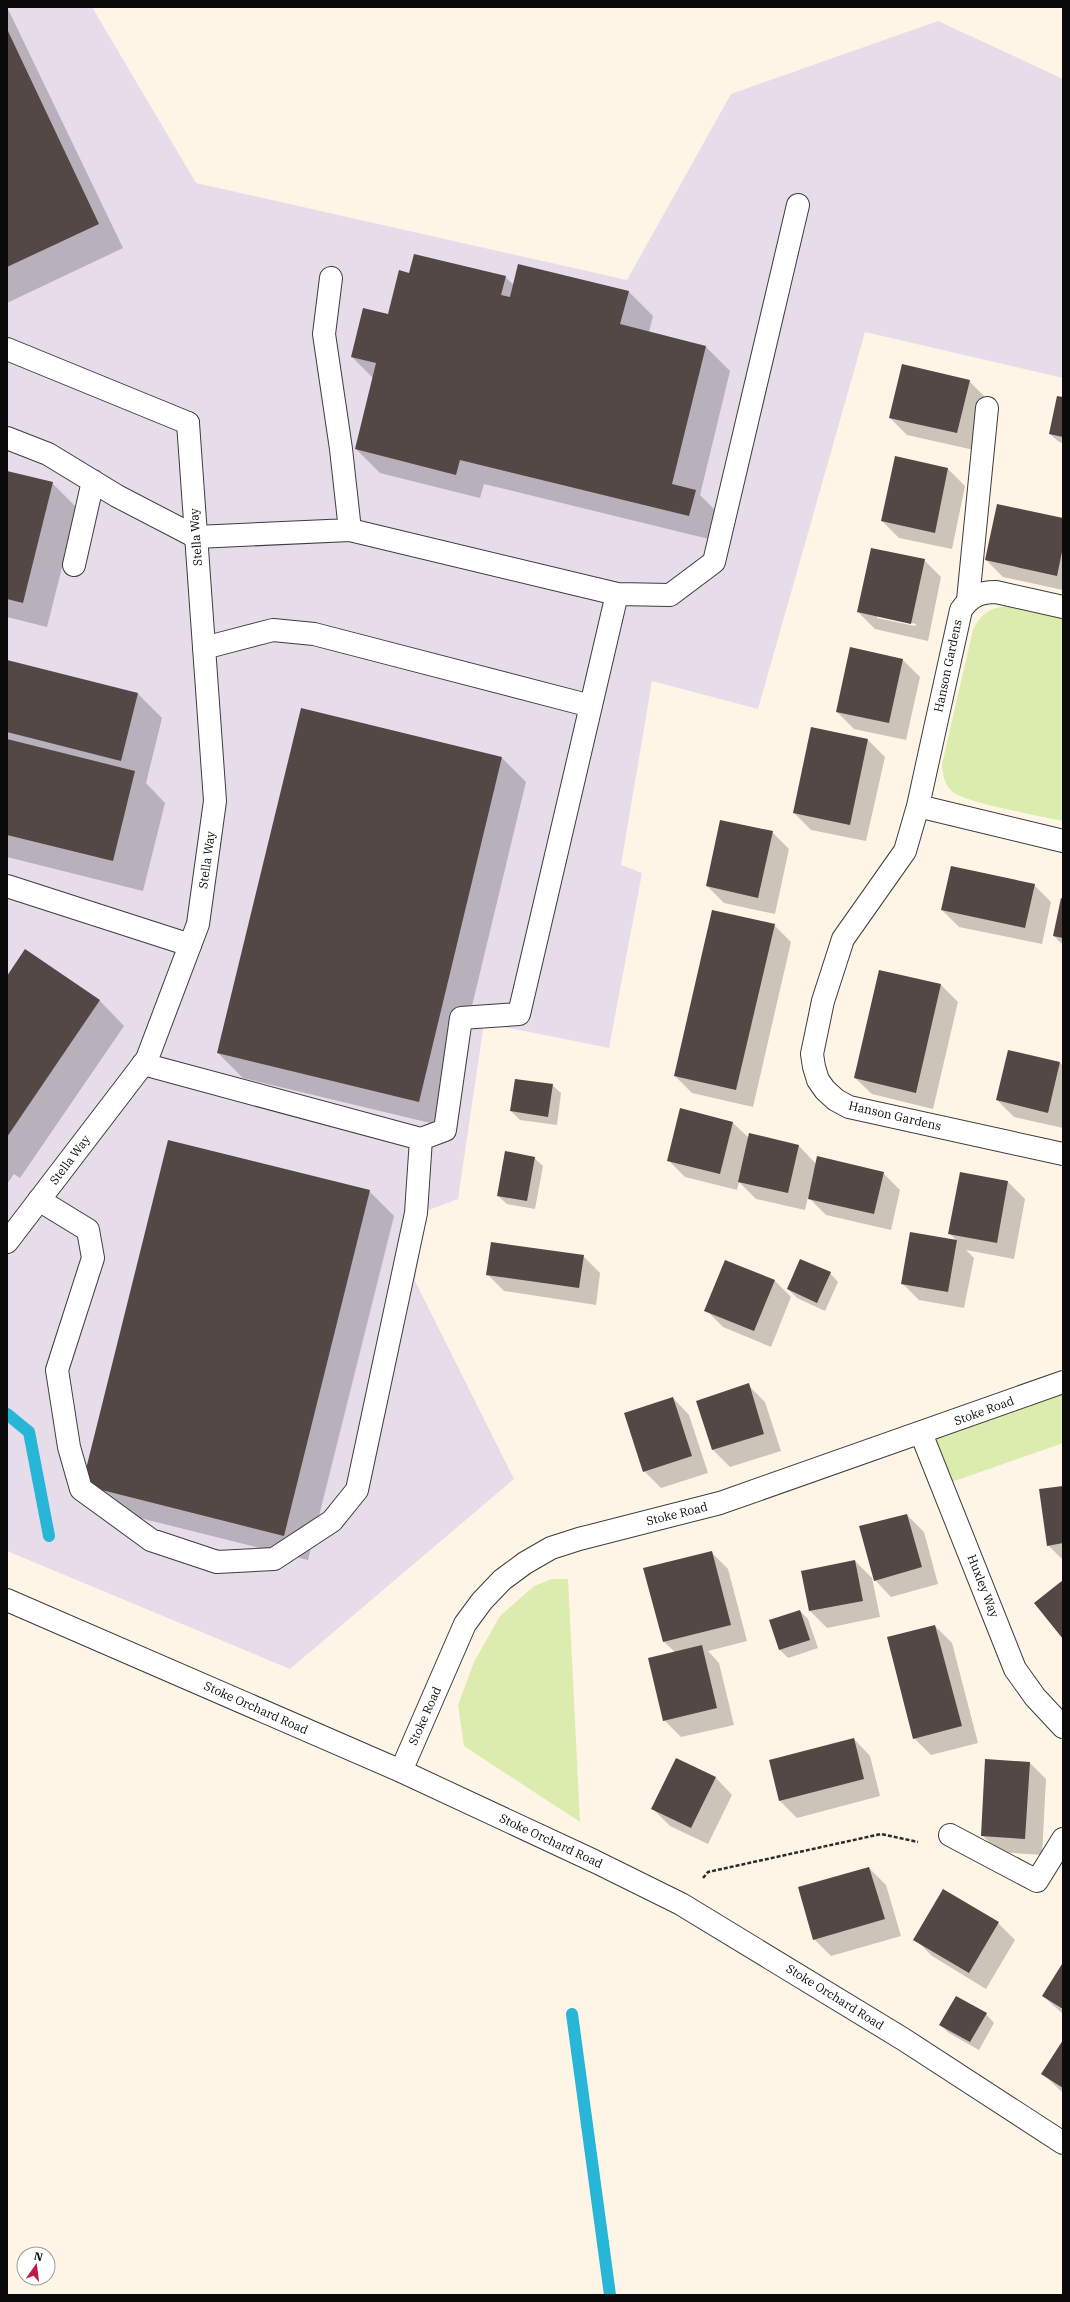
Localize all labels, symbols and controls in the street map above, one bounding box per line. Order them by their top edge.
street label: Stella Way [186,507,205,566]
street label: Hanson Gardens [930,618,965,714]
street label: Stella Way [195,830,218,890]
street label: Hanson Gardens [847,1098,943,1133]
street label: Stella Way [46,1132,93,1187]
street label: Stoke Road [952,1393,1016,1428]
street label: Stoke Road [645,1499,709,1528]
street label: Huxley Way [965,1552,1003,1620]
street label: Stoke Orchard Road [202,1678,311,1737]
street label: Stoke Road [405,1684,444,1748]
street label: Stoke Orchard Road [497,1810,605,1871]
street label: Stoke Orchard Road [784,1960,887,2033]
north arrow [16,2246,56,2286]
text: N [33,2248,45,2264]

